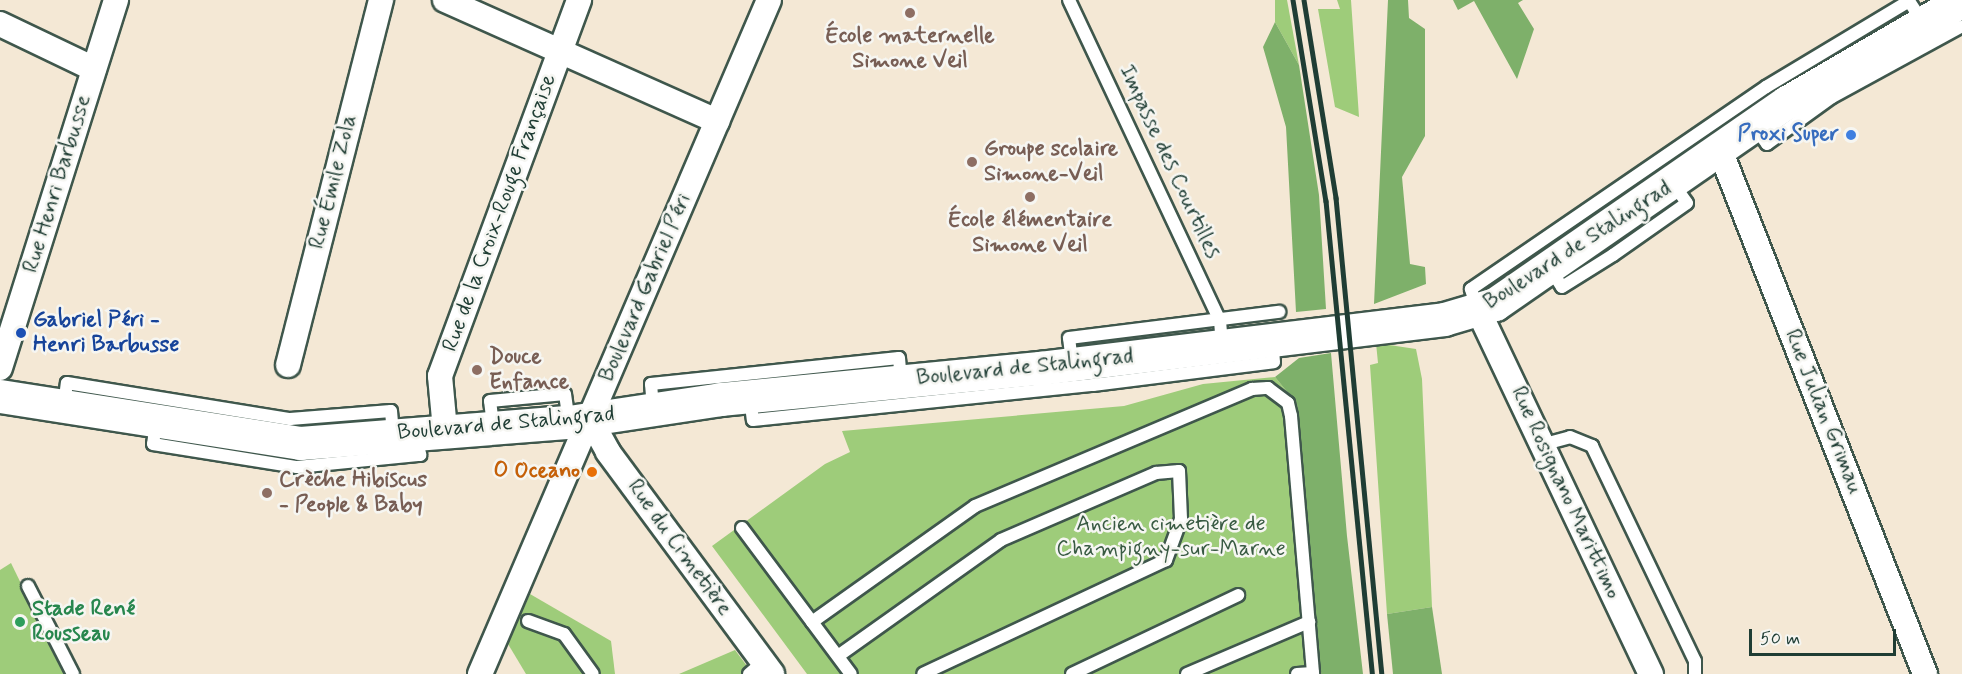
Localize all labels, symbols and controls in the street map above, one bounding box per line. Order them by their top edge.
marker: École maternelle Simone Veil [903,6,917,20]
place label: École maternelle Simone Veil [835,23,985,74]
street label: Impasse des Courtilles [1113,63,1225,261]
street label: Rue de la Croix-Rouge Française [436,68,564,358]
street label: Rue Henri Barbusse [19,94,97,274]
street label: Rue Émile Zola [304,112,364,252]
place label: Proxi Super [1733,122,1839,148]
marker: Proxi Super [1844,128,1858,142]
place label: Groupe scolaire Simone-Veil [984,136,1120,188]
marker: Groupe scolaire Simone-Veil [965,155,979,169]
street label: Boulevard de Stalingrad [1480,176,1676,316]
street label: Boulevard Gabriel Péri [594,189,698,387]
marker: École élémentaire Simone Veil [1023,190,1037,204]
place label: École élémentaire Simone Veil [948,207,1112,258]
place label: Gabriel Péri - Henri Barbusse [33,307,176,358]
street label: Rue Julian Grimau [1777,325,1869,499]
marker: Gabriel Péri - Henri Barbusse [14,326,28,340]
place label: Douce Enfance [489,344,569,396]
street label: Boulevard de Stalingrad [916,344,1134,392]
marker: Douce Enfance [470,363,484,377]
street label: Rue Rosignano Marittimo [1503,380,1627,606]
street label: Boulevard de Stalingrad [397,401,615,447]
place label: O Oceano [491,459,580,485]
marker: O Oceano [585,465,599,479]
place label: Crèche Hibiscus - People & Baby [279,467,429,518]
street label: Rue du Cimetière [621,476,737,620]
marker: Crèche Hibiscus - People & Baby [260,486,274,500]
park label: Ancien cimetière de Champigny-sur-Marne [1056,511,1286,562]
place label: Stade René Rousseau [32,596,136,648]
marker: Stade René Rousseau [13,615,27,629]
scale bar [1752,617,1899,655]
text: 50 m [1760,627,1800,651]

